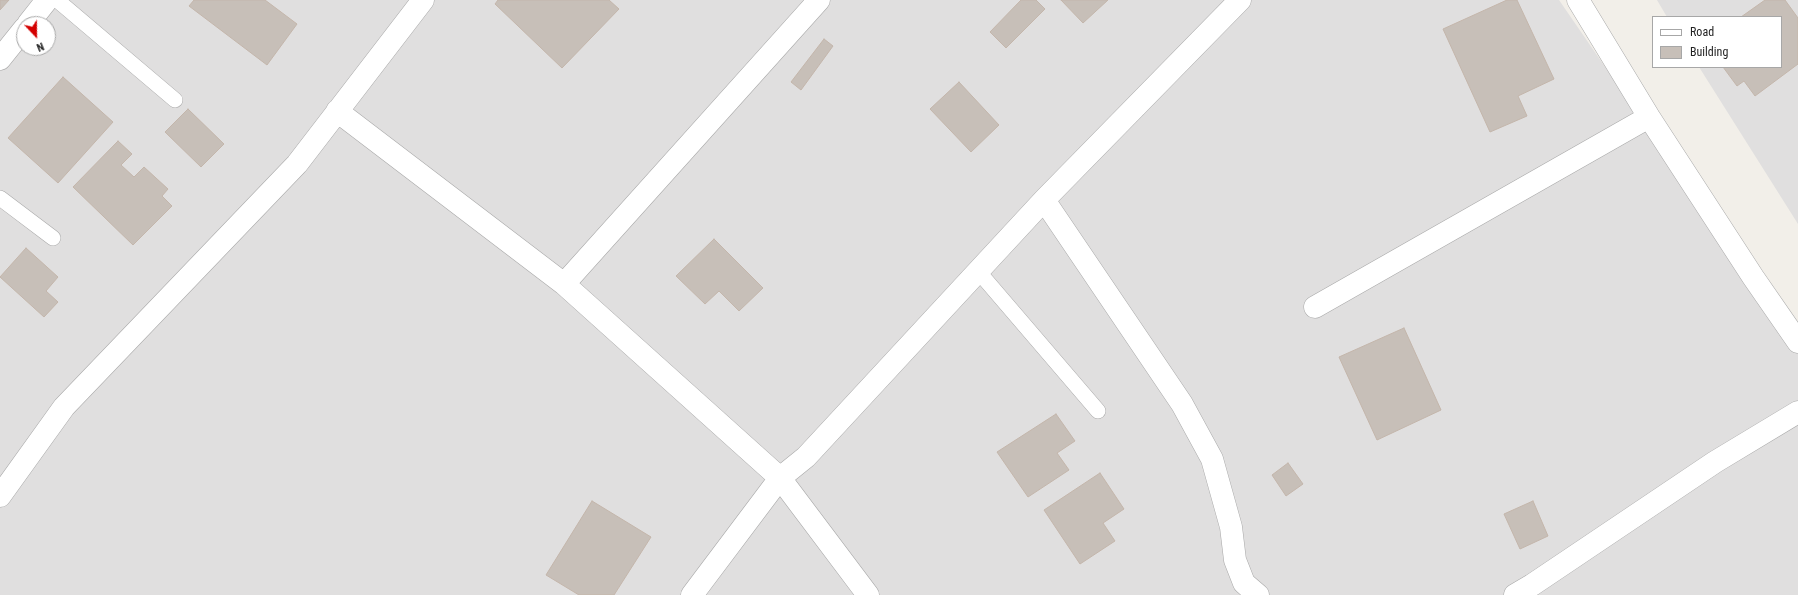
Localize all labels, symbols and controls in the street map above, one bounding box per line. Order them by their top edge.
north arrow [16,16,56,56]
legend [1652,16,1782,68]
text: Road [1690,25,1714,39]
text: N [35,39,46,54]
text: Building [1690,45,1728,59]

